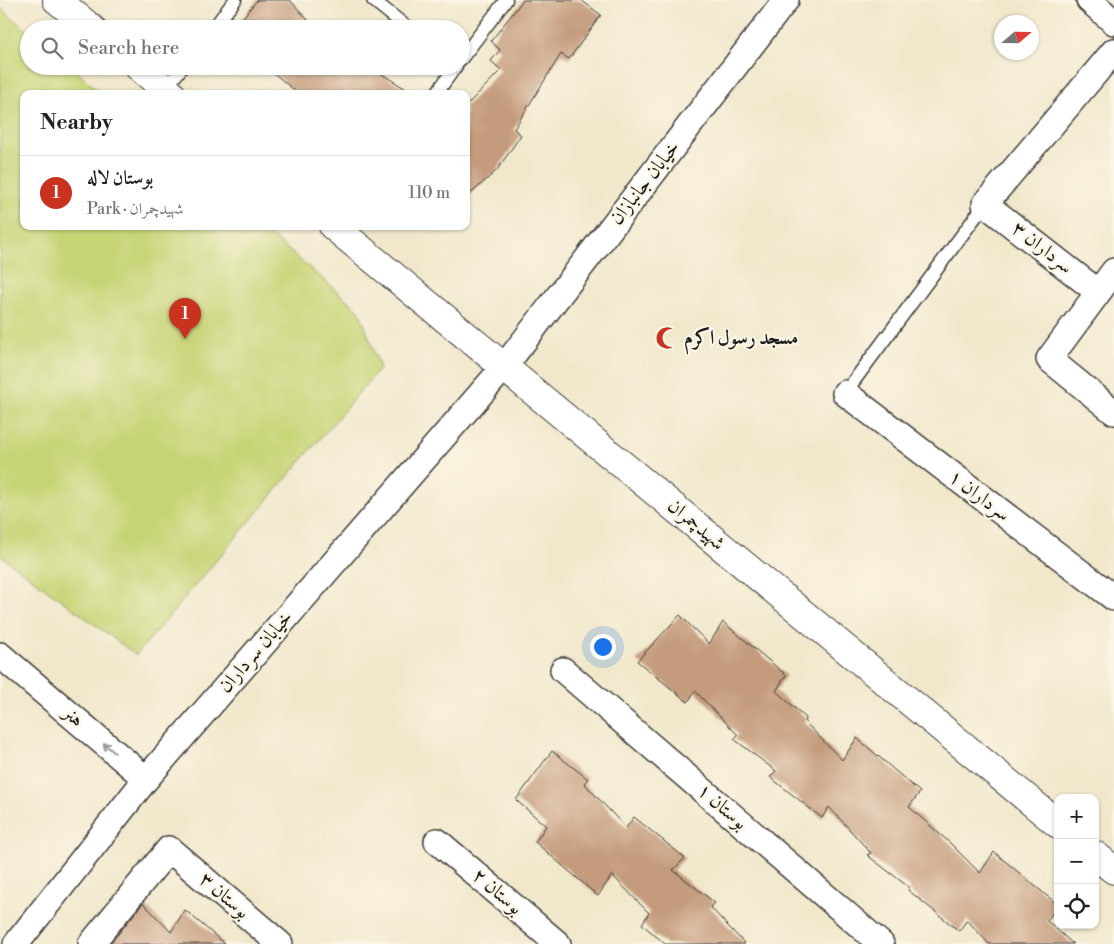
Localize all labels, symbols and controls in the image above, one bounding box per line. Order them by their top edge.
north arrow [994,15,1039,60]
search box [20,20,470,75]
icon: search [38,34,66,62]
text: Search here [78,36,179,60]
text: Nearby [40,110,113,136]
street label: خیابان جانبازان [604,136,686,230]
text: بوستان لاله [87,166,153,190]
text: 1 [52,183,60,203]
text: 110 m [408,183,450,203]
text: Park · شهیدچمران [87,199,184,219]
street label: سرداران ۳ [1006,216,1078,280]
pin: 1 [169,298,201,339]
mosque icon: مسجد رسول اکرم [654,325,680,351]
place label: مسجد رسول اکرم [684,326,798,355]
street label: سرداران ۱ [943,465,1015,527]
street label: شهیدچمران [662,494,730,556]
street label: خیابان سرداران [213,605,299,699]
your location [590,634,616,660]
street label: هنر [56,700,89,733]
one-way arrow [103,743,116,754]
street label: بوستان ۱ [692,778,752,836]
map controls [1054,794,1099,929]
button: + [1054,794,1099,839]
button: − [1054,839,1099,884]
street label: بوستان ۲ [467,863,527,921]
street label: بوستان ۳ [194,867,254,925]
button: locate [1054,884,1099,929]

